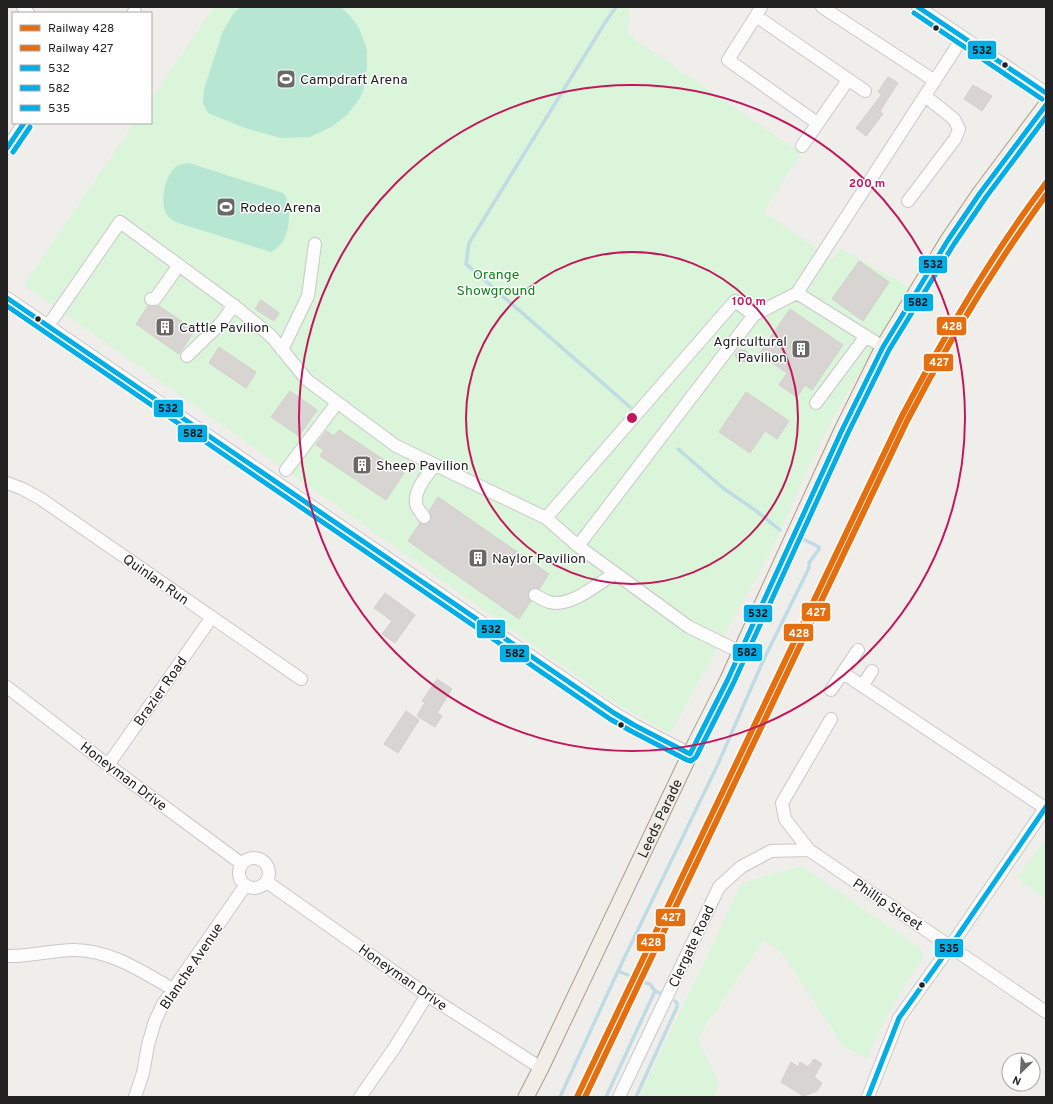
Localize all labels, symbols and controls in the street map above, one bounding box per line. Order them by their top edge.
legend [12,12,152,124]
text: Railway 428 [48,21,114,37]
unlabelled marker [931,23,941,33]
line badge: 532 [967,40,997,60]
text: Railway 427 [48,41,113,57]
text: 532 [972,44,992,58]
unlabelled marker [1000,60,1010,70]
text: 532 [48,61,70,77]
sports icon: Campdraft Arena [275,68,297,90]
place label: Campdraft Arena [300,72,408,89]
text: 582 [48,81,70,97]
text: 535 [48,101,70,117]
text: 200 m [849,176,885,192]
sports icon: Rodeo Arena [215,196,237,218]
place label: Rodeo Arena [240,200,321,217]
line badge: 532 [918,255,948,274]
text: 532 [923,258,943,272]
park label: Orange Showground [457,267,535,300]
line badge: 582 [903,293,934,312]
text: 100 m [732,294,766,310]
text: 582 [908,296,928,310]
unlabelled marker [33,314,43,324]
building icon: Cattle Pavilion [154,316,176,338]
line badge: 428 [936,316,967,336]
place label: Cattle Pavilion [179,320,269,337]
text: 428 [942,320,962,334]
place label: Agricultural Pavilion [713,334,787,367]
building icon: Agricultural Pavilion [790,338,812,360]
line badge: 427 [923,353,954,372]
text: 427 [929,356,949,370]
line badge: 532 [153,399,184,418]
text: 532 [158,402,178,416]
centre of rings [625,411,639,425]
line badge: 582 [177,424,208,443]
text: 582 [183,427,203,441]
building icon: Sheep Pavilion [351,454,373,476]
place label: Sheep Pavilion [376,458,469,475]
building icon: Naylor Pavilion [467,547,489,569]
street label: Quinlan Run [119,551,192,609]
place label: Naylor Pavilion [492,551,586,568]
line badge: 427 [801,602,831,622]
line badge: 532 [743,604,773,623]
text: 427 [806,606,826,620]
text: 532 [748,607,768,621]
line badge: 532 [476,619,506,639]
text: 532 [481,623,501,637]
line badge: 428 [783,623,814,642]
text: 428 [789,627,809,641]
line badge: 582 [732,643,763,662]
line badge: 582 [499,644,530,663]
text: 582 [737,646,757,660]
text: 582 [505,647,525,661]
street label: Brazier Road [131,654,191,730]
unlabelled marker [616,720,626,730]
street label: Honeyman Drive [76,739,170,815]
street label: Leeds Parade [635,777,687,861]
street label: Phillip Street [849,876,925,935]
street label: Clergate Road [666,903,719,991]
line badge: 427 [655,908,686,927]
text: 427 [661,911,681,925]
street label: Blanche Avenue [157,920,227,1013]
line badge: 428 [636,933,666,952]
text: 428 [641,936,661,950]
line badge: 535 [934,938,964,958]
street label: Honeyman Drive [355,941,450,1015]
text: 535 [939,942,959,956]
unlabelled marker [917,980,927,990]
north arrow [1001,1052,1041,1092]
text: N [1011,1072,1024,1088]

